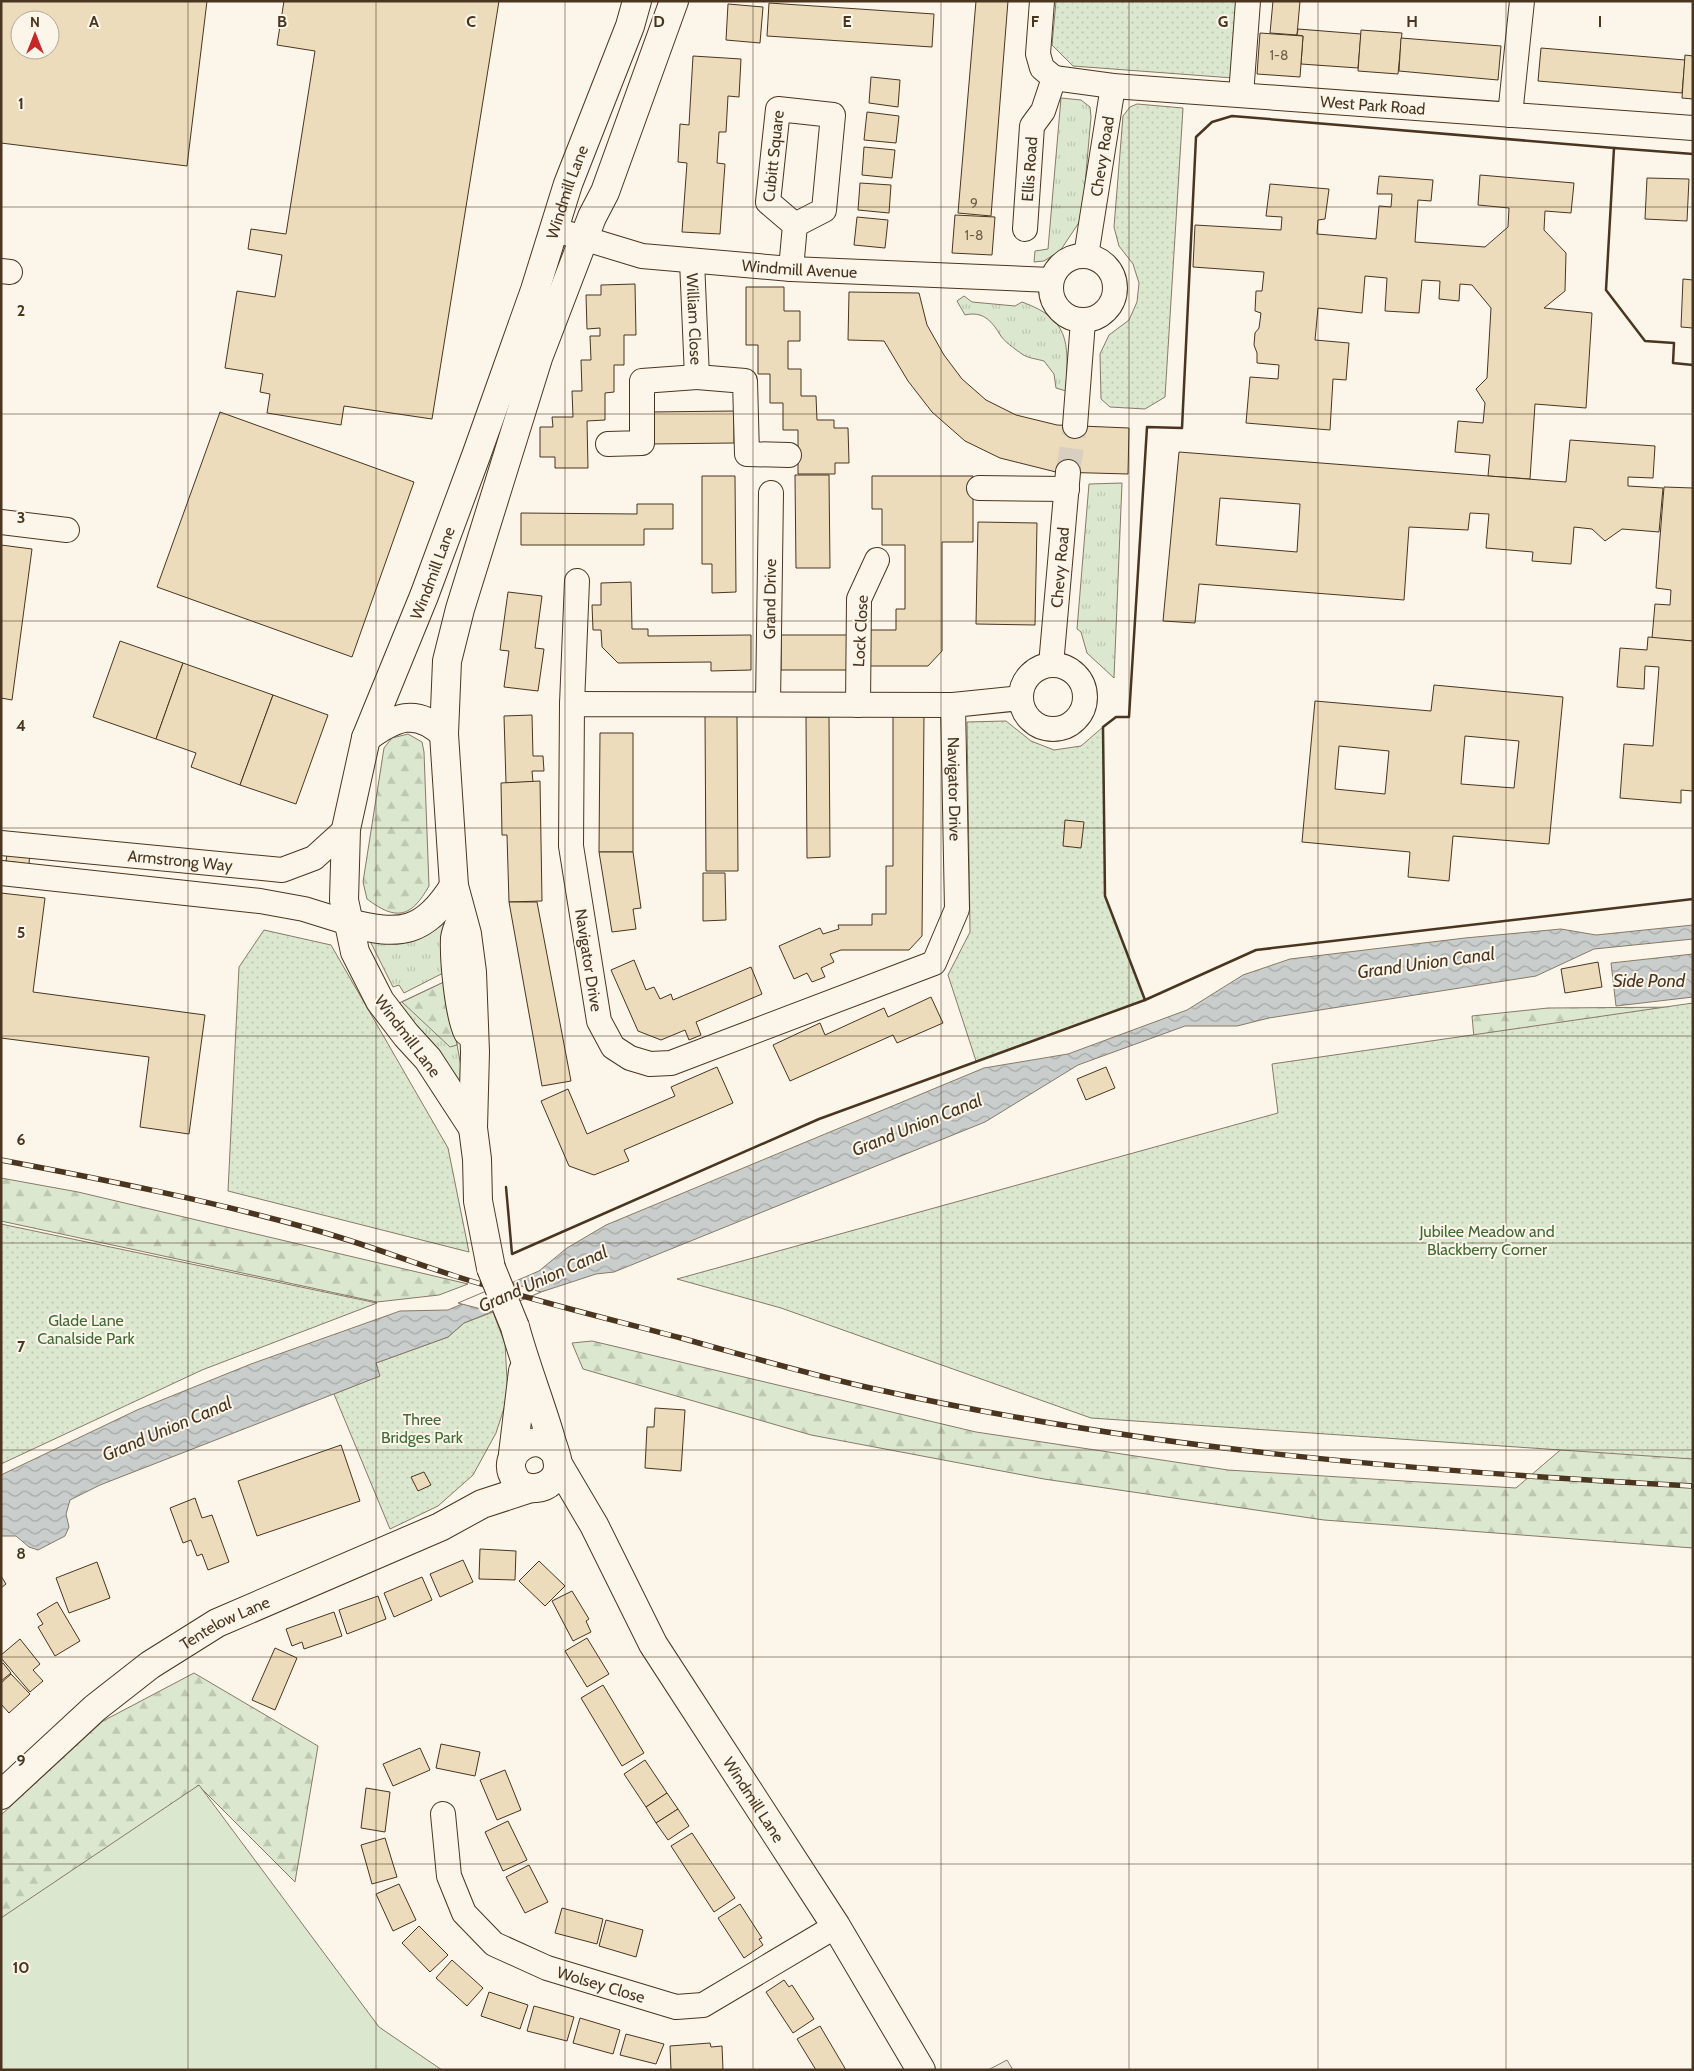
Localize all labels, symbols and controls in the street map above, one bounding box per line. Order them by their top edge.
north arrow [10,10,60,60]
text: A [89,12,99,31]
text: B [277,12,287,31]
text: C [466,12,476,31]
text: D [653,12,665,31]
text: E [842,12,852,31]
text: F [1031,12,1040,31]
text: G [1218,12,1228,31]
text: H [1406,12,1418,31]
text: I [1598,12,1602,31]
text: N [30,13,40,31]
house number: 1-8 [1270,46,1288,64]
street label: West Park Road [1319,92,1426,119]
text: 1 [18,94,24,113]
street label: Cubitt Square [759,109,788,203]
street label: Chevy Road [1087,115,1118,198]
street label: Ellis Road [1018,136,1041,202]
street label: Windmill Lane [542,143,592,241]
house number: 9 [970,194,978,212]
house number: 1-8 [965,226,983,244]
street label: Windmill Avenue [741,256,858,282]
street label: William Close [683,273,705,365]
text: 2 [17,301,25,320]
text: 3 [17,508,25,527]
street label: Windmill Lane [406,524,459,622]
street label: Chevy Road [1047,526,1073,609]
street label: Grand Drive [760,559,780,639]
street label: Lock Close [849,595,872,667]
text: 4 [16,716,26,735]
street label: Navigator Drive [944,737,965,841]
street label: Armstrong Way [127,846,233,875]
street label: Navigator Drive [571,907,606,1013]
text: 5 [17,923,25,942]
water label: Grand Union Canal [1356,942,1497,984]
water label: Side Pond [1613,970,1686,992]
street label: Windmill Lane [371,992,445,1081]
water label: Grand Union Canal [849,1089,986,1161]
text: 6 [17,1130,26,1149]
park label: Jubilee Meadow and Blackberry Corner [1418,1222,1555,1259]
water label: Grand Union Canal [475,1240,612,1317]
park label: Glade Lane Canalside Park [37,1311,136,1348]
text: 7 [17,1337,26,1356]
water label: Grand Union Canal [99,1391,236,1466]
park label: Three Bridges Park [381,1410,464,1447]
text: 8 [16,1544,26,1563]
street label: Tentelow Lane [177,1593,273,1654]
text: 9 [17,1751,26,1770]
street label: Windmill Lane [719,1754,788,1846]
text: 10 [12,1958,30,1977]
street label: Wolsey Close [555,1963,647,2007]

